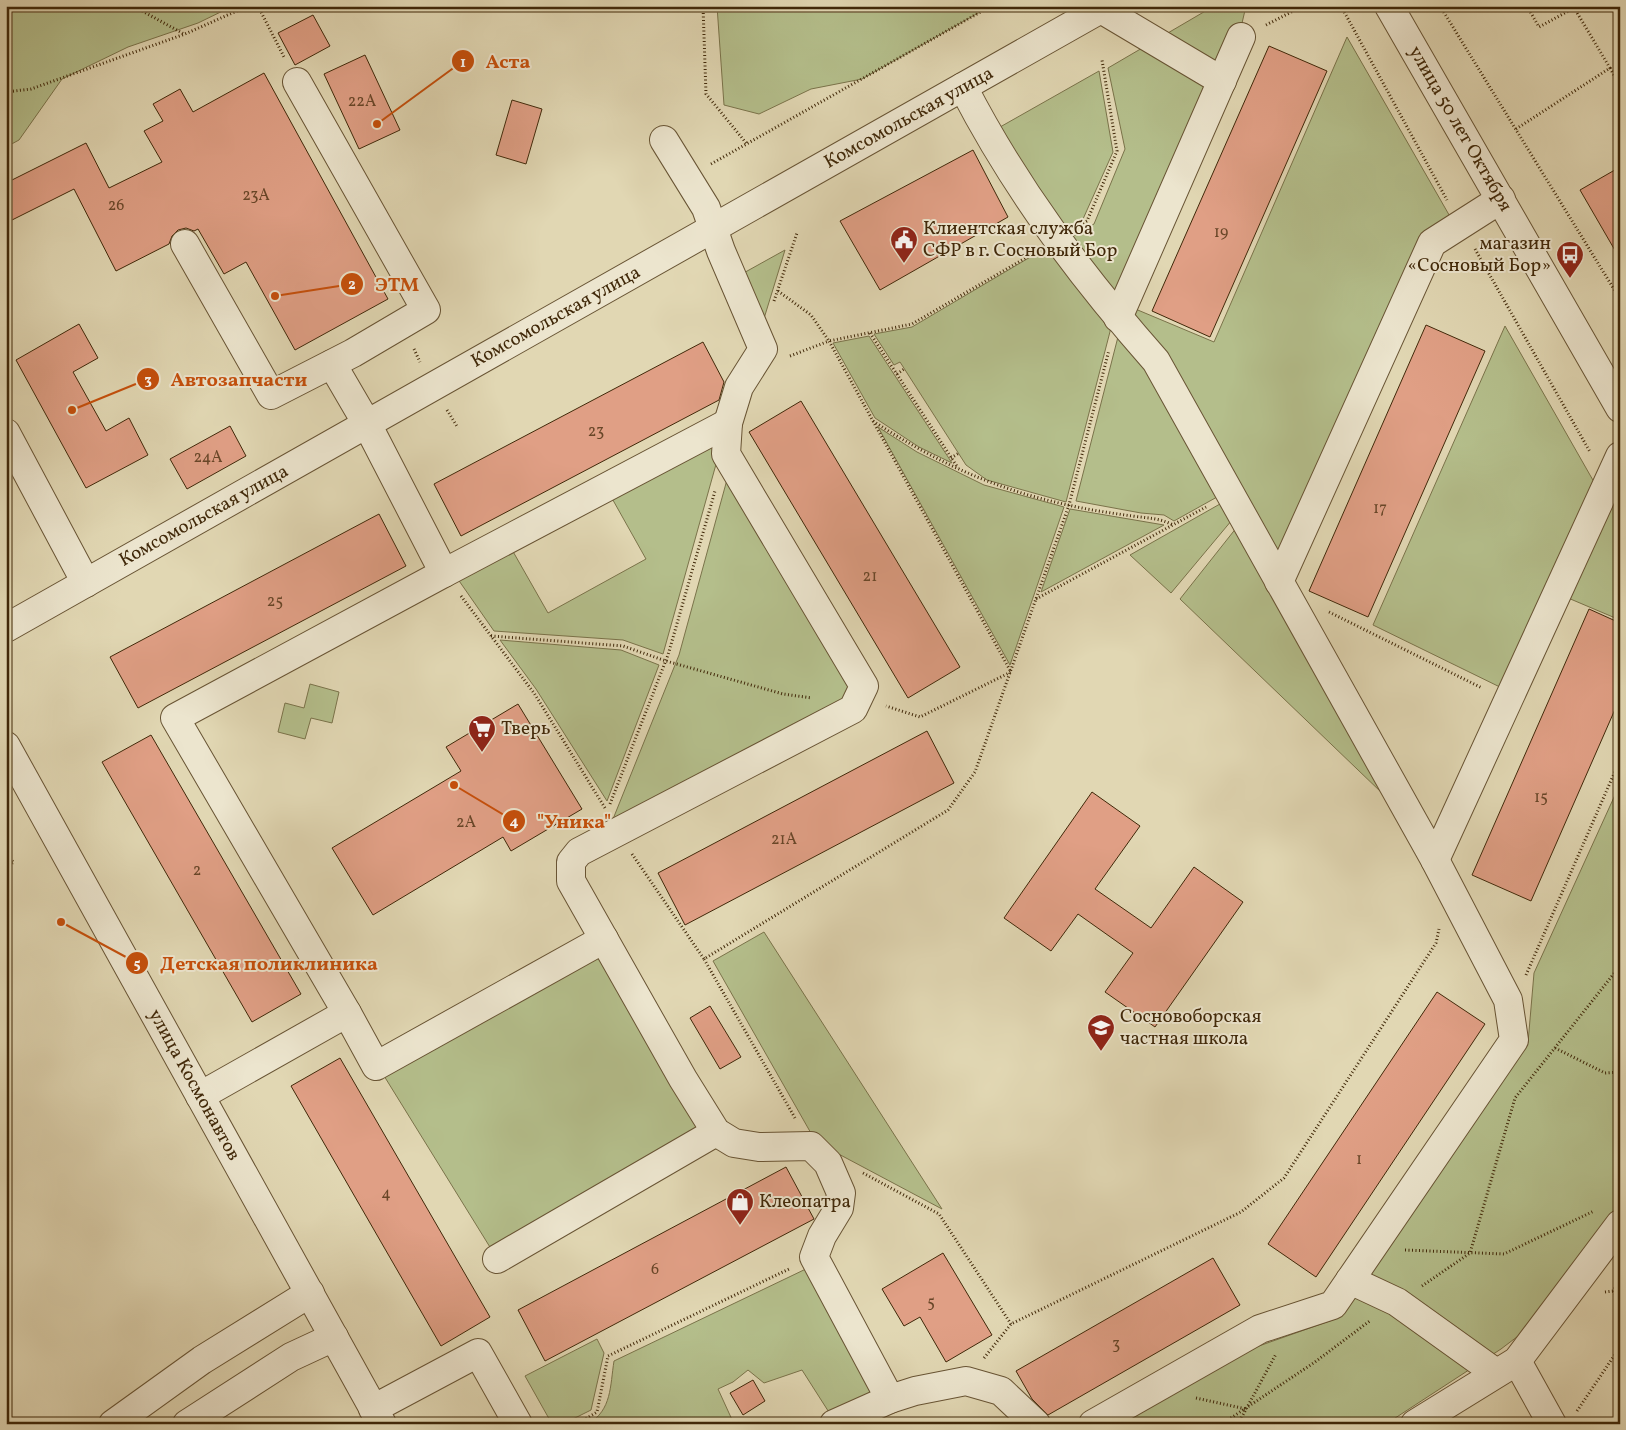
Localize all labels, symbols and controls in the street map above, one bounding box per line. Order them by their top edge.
street label: улица 50 лет Октября [1402,41,1518,217]
callout: Аста [451,44,541,79]
text: Аста [486,49,531,77]
text: 1 [460,53,466,74]
street label: Комсомольская улица [820,61,998,175]
house number: 22А [348,91,376,113]
house number: 23А [242,185,270,207]
house number: 26 [108,195,124,217]
place label: Клиентская служба СФР в г. Сосновый Бор [923,216,1117,264]
house number: 19 [1214,222,1228,244]
public building icon: Клиентская служба СФР в г. Сосновый Бор [889,225,919,264]
place label: магазин «Сосновый Бор» [1408,231,1551,279]
bus stop icon: магазин «Сосновый Бор» [1555,240,1585,279]
street label: Комсомольская улица [467,260,645,374]
callout: ЭТМ [340,267,429,302]
text: ЭТМ [375,272,419,300]
text: 2 [348,275,356,296]
callout: Автозапчасти [136,362,318,397]
text: Автозапчасти [171,367,308,395]
text: 3 [144,370,152,391]
house number: 23 [588,421,604,443]
house number: 24А [194,447,222,469]
street label: Комсомольская улица [115,459,293,573]
house number: 17 [1373,498,1387,520]
house number: 21 [863,566,877,588]
house number: 25 [267,591,283,613]
supermarket icon: Тверь [467,714,497,753]
place label: Тверь [501,716,550,742]
house number: 15 [1534,787,1548,809]
callout: "Уника" [501,803,621,838]
text: "Уника" [537,809,611,837]
house number: 2А [456,812,476,834]
text: 4 [509,812,519,833]
house number: 21А [771,829,797,851]
house number: 2 [193,860,201,882]
callout: Детская поликлиника [125,946,388,981]
text: Детская поликлиника [160,951,378,979]
text: 5 [133,954,141,975]
street label: улица Космонавтов [141,1004,247,1166]
place label: Сосновоборская частная школа [1120,1004,1262,1052]
school or university icon: Сосновоборская частная школа [1086,1013,1116,1052]
house number: 1 [1356,1149,1362,1171]
house number: 4 [381,1183,391,1205]
shop icon: Клеопатра [725,1187,755,1226]
place label: Клеопатра [759,1189,851,1215]
house number: 6 [651,1259,659,1281]
house number: 5 [927,1292,935,1314]
house number: 3 [1112,1334,1120,1356]

